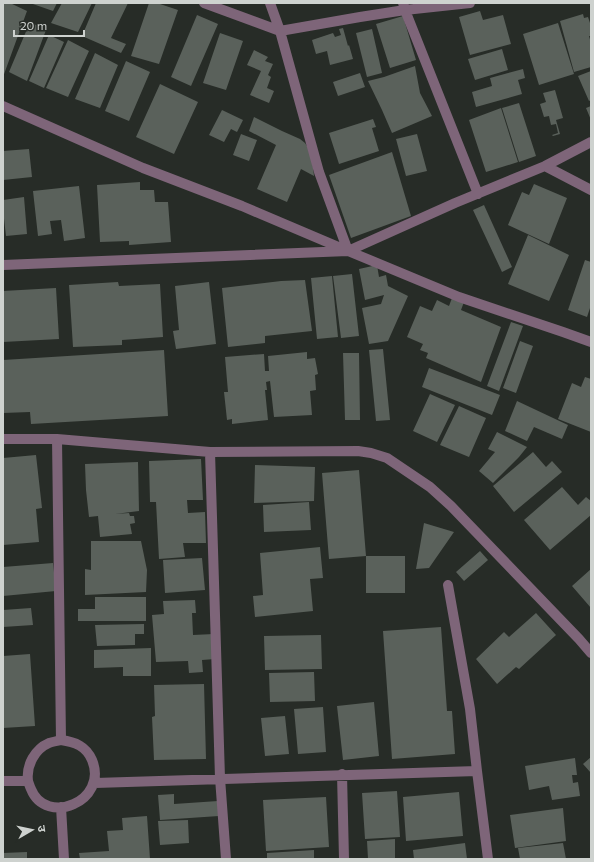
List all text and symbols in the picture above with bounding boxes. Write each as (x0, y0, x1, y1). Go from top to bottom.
scale bar (14, 12, 84, 38)
text: 20 m (20, 18, 47, 32)
north arrow (12, 810, 52, 850)
text: उ (35, 824, 49, 833)

